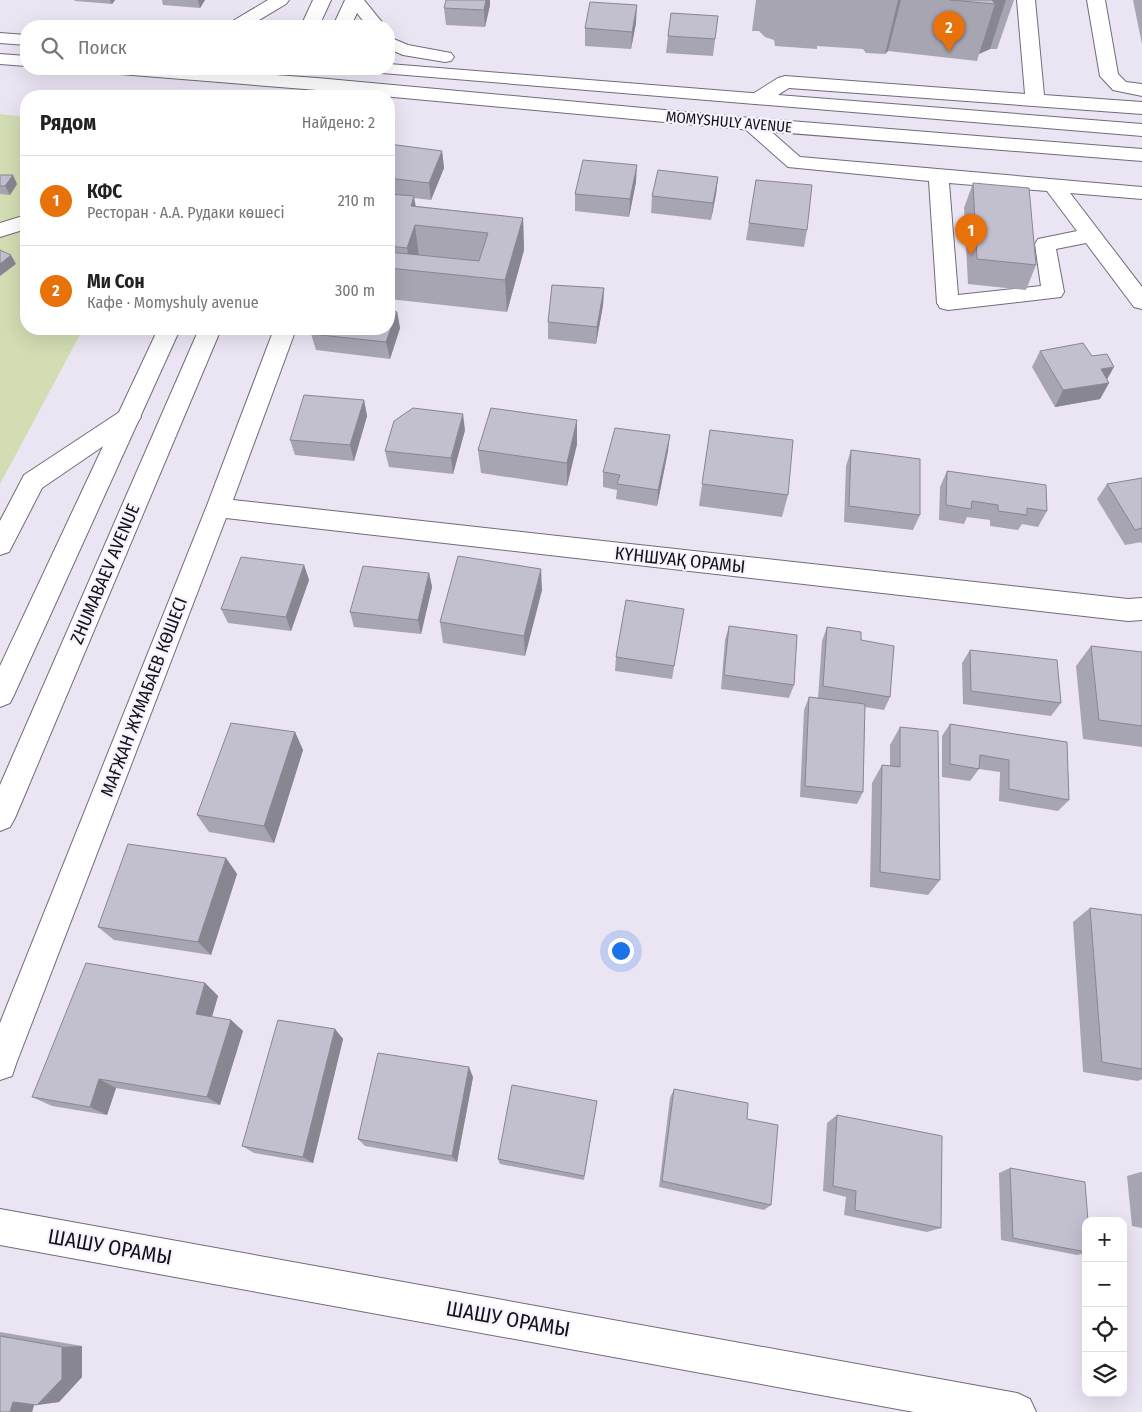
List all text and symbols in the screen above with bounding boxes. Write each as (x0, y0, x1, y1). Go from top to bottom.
pin: 2 (933, 11, 965, 52)
search box (20, 20, 395, 75)
icon: search (38, 34, 66, 62)
text: Поиск (78, 36, 127, 59)
street label: MOMYSHULY AVENUE (665, 108, 793, 136)
text: Рядом (40, 110, 96, 136)
text: Найдено: 2 (302, 113, 375, 132)
text: КФС (87, 180, 122, 203)
text: 1 (53, 191, 59, 210)
text: 210 m (338, 191, 375, 210)
text: Ресторан · А.А. Рудаки көшесі (87, 203, 284, 222)
pin: 1 (955, 214, 987, 255)
text: Ми Сон (87, 270, 145, 293)
text: 2 (52, 281, 60, 300)
text: 300 m (335, 281, 375, 300)
text: Кафе · Momyshuly avenue (87, 293, 259, 312)
street label: ZHUMABAEV AVENUE (66, 501, 144, 647)
street label: КҮНШУАҚ ОРАМЫ (614, 542, 746, 578)
street label: МАҒЖАН ЖҰМАБАЕВ КӨШЕСІ (96, 594, 192, 800)
your location (608, 938, 634, 964)
map controls (1082, 1217, 1127, 1397)
button: + (1082, 1217, 1127, 1262)
street label: ШАШУ ОРАМЫ (46, 1223, 174, 1271)
button: − (1082, 1262, 1127, 1307)
street label: ШАШУ ОРАМЫ (444, 1295, 572, 1343)
button: locate (1082, 1307, 1127, 1352)
button: layers (1082, 1352, 1127, 1397)

